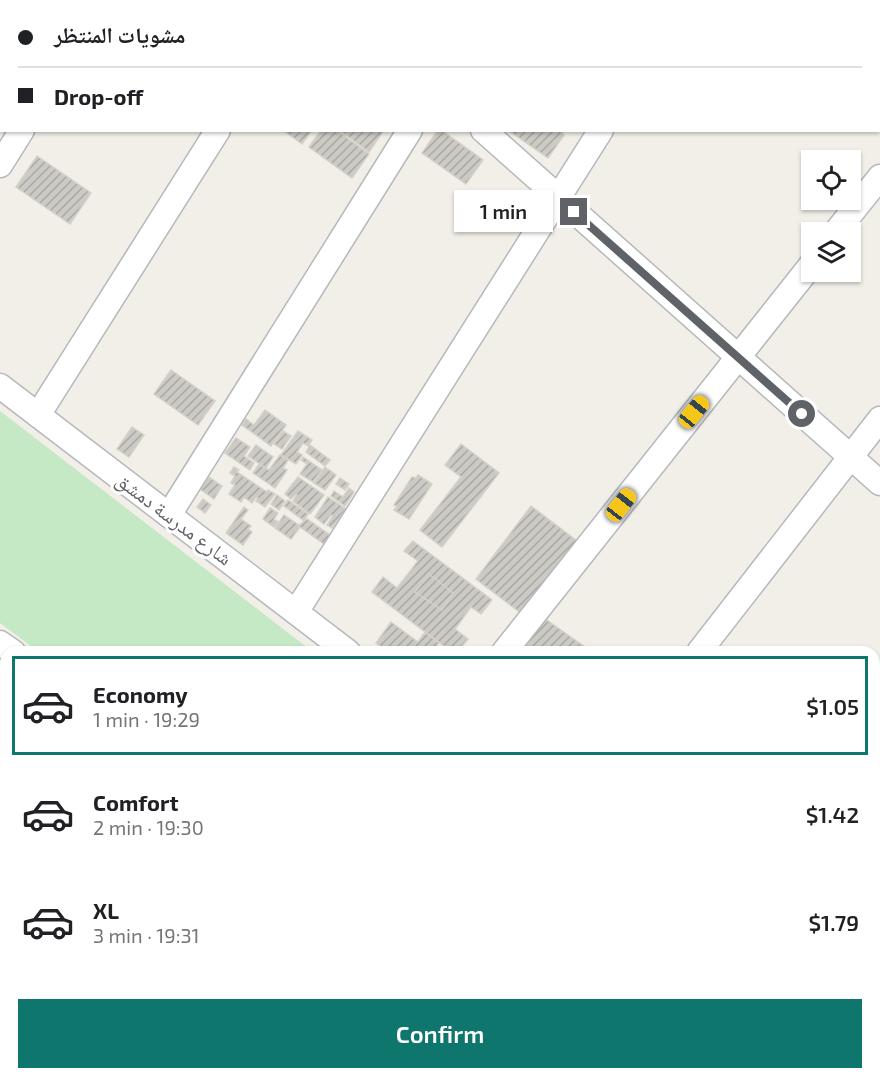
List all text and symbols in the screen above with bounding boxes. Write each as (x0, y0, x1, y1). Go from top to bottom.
text: مشويات المنتظر (54, 21, 186, 47)
text: Drop-off (54, 83, 143, 109)
map controls (801, 150, 861, 282)
button: locate (801, 150, 861, 210)
callout: 1 min (454, 191, 553, 233)
route end (560, 198, 587, 225)
text: 1 min (480, 199, 527, 223)
button: layers (801, 222, 861, 282)
car (676, 392, 712, 432)
route start (788, 400, 815, 427)
street label: شارع مدرسة دمشق (111, 467, 237, 571)
car (603, 485, 639, 525)
icon: car (21, 679, 75, 733)
text: Economy (93, 681, 188, 707)
text: $1.05 (806, 693, 859, 719)
text: 1 min · 19:29 (93, 707, 200, 731)
icon: car (21, 787, 75, 841)
text: Comfort (93, 789, 178, 815)
text: $1.42 (806, 801, 859, 827)
text: 2 min · 19:30 (93, 815, 204, 839)
icon: car (21, 895, 75, 949)
text: XL (93, 897, 119, 923)
text: $1.79 (808, 909, 859, 935)
text: 3 min · 19:31 (93, 923, 200, 947)
button: Confirm (18, 999, 862, 1068)

